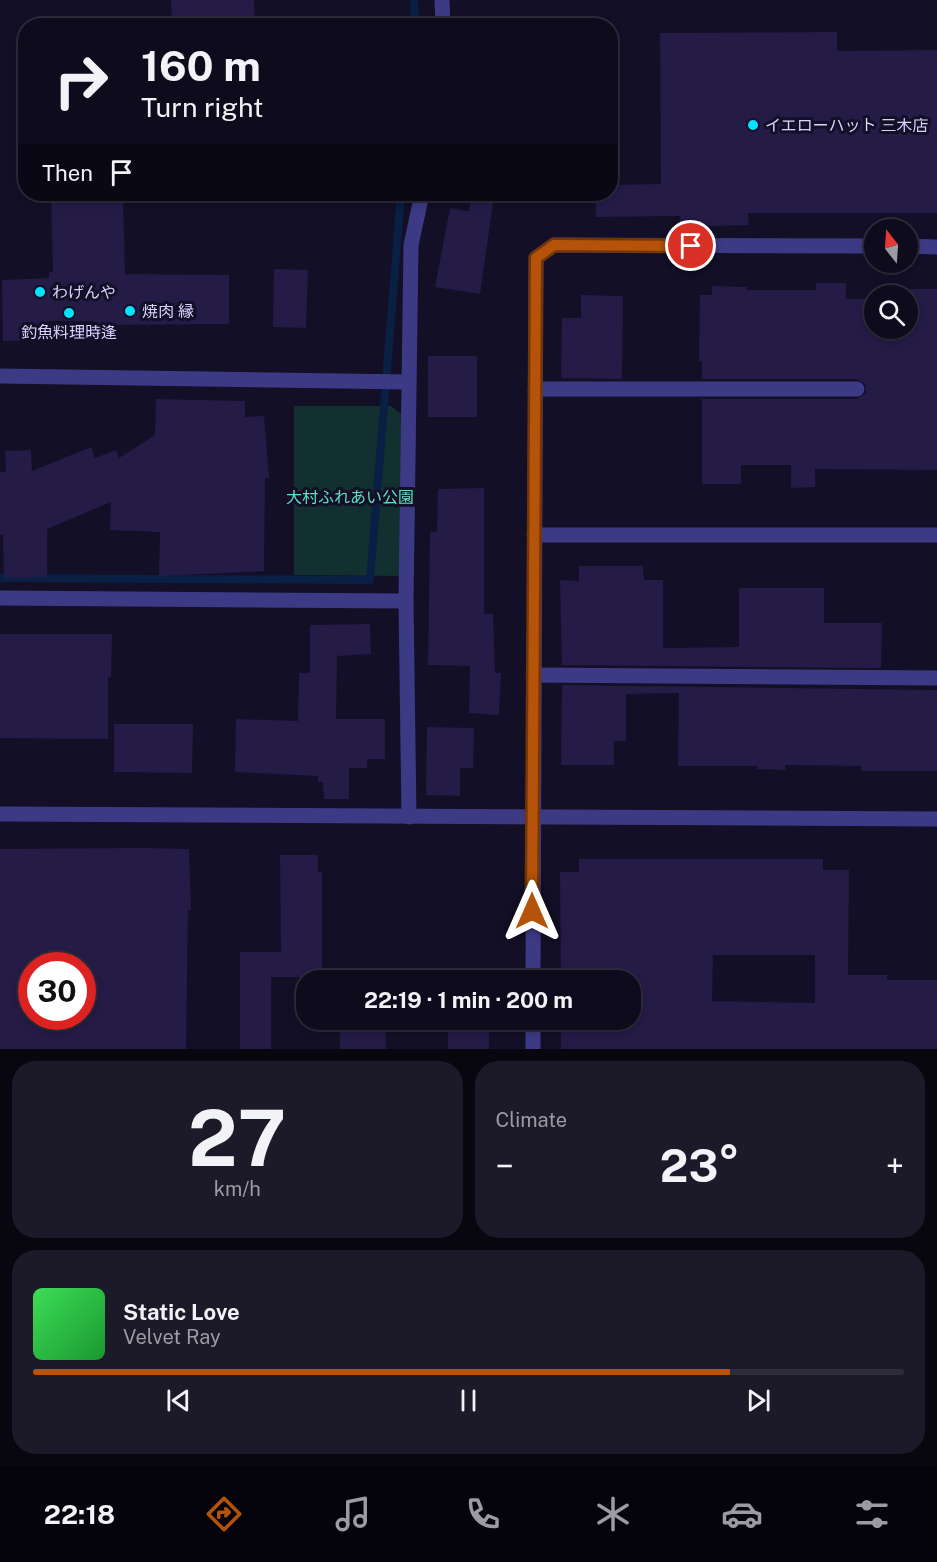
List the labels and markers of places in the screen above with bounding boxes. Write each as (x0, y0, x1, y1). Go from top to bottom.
place label: イエローハット 三木店 (765, 116, 928, 135)
marker: イエローハット 三木店 (746, 118, 760, 132)
pin (665, 220, 716, 271)
place label: わげんや (52, 283, 116, 302)
marker: わげんや (33, 285, 47, 299)
place label: 焼肉 縁 (142, 302, 194, 321)
marker: 焼肉 縁 (123, 304, 137, 318)
marker: 釣魚料理時逢 (62, 306, 76, 320)
place label: 釣魚料理時逢 (21, 323, 117, 342)

